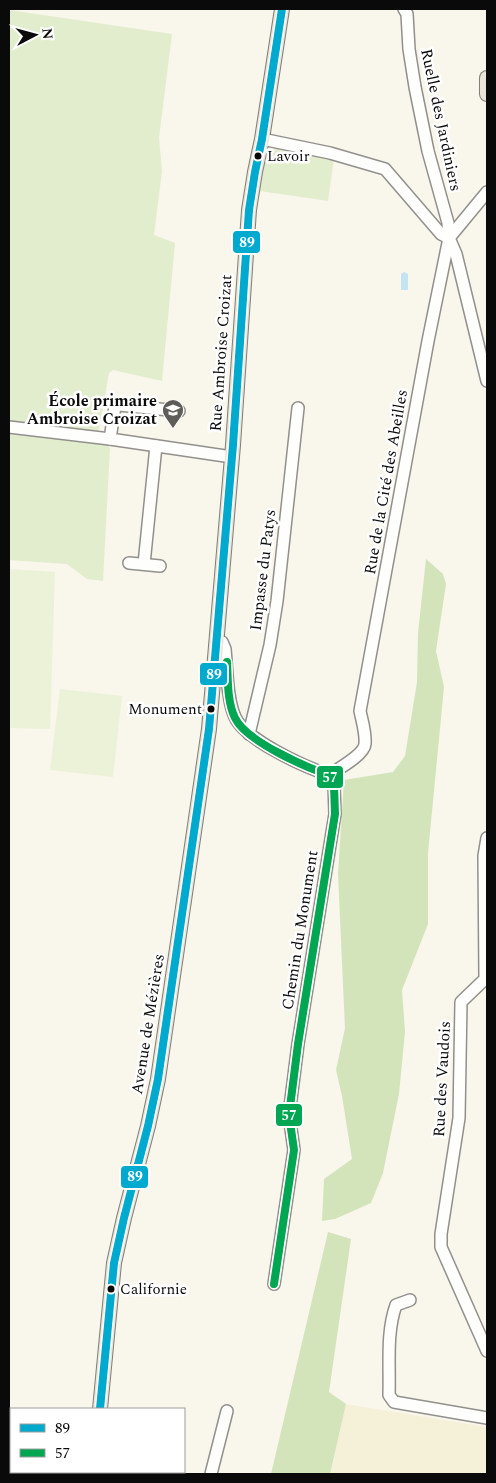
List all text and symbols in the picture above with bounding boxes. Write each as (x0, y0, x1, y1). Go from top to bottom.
north arrow (10, 10, 60, 60)
text: N (36, 27, 58, 40)
street label: Ruelle des Jardiniers (414, 46, 468, 194)
place label: Lavoir (267, 145, 310, 168)
marker: Lavoir (253, 151, 263, 161)
line badge: 89 (232, 230, 261, 254)
text: 89 (239, 232, 255, 253)
street label: Rue Ambroise Croizat (204, 273, 238, 432)
street label: Rue de la Cité des Abeilles (358, 387, 414, 577)
place label: École primaire Ambroise Croizat (27, 389, 157, 431)
school or university icon: École primaire Ambroise Croizat (161, 398, 185, 429)
street label: Impasse du Patys (244, 508, 282, 632)
line badge: 89 (199, 662, 228, 686)
text: 89 (206, 664, 222, 685)
place label: Monument (128, 698, 202, 721)
marker: Monument (206, 704, 216, 714)
line badge: 57 (316, 765, 344, 789)
text: 57 (322, 767, 338, 788)
street label: Chemin du Monument (276, 848, 325, 1012)
street label: Avenue de Mézières (125, 952, 171, 1096)
street label: Rue des Vaudois (427, 1020, 457, 1138)
line badge: 57 (275, 1103, 303, 1127)
text: 57 (281, 1105, 297, 1126)
line badge: 89 (120, 1165, 149, 1189)
text: 89 (127, 1166, 143, 1187)
place label: Californie (120, 1278, 187, 1301)
marker: Californie (106, 1284, 116, 1294)
legend (10, 1408, 185, 1473)
text: 89 (55, 1417, 70, 1440)
text: 57 (55, 1442, 70, 1465)

